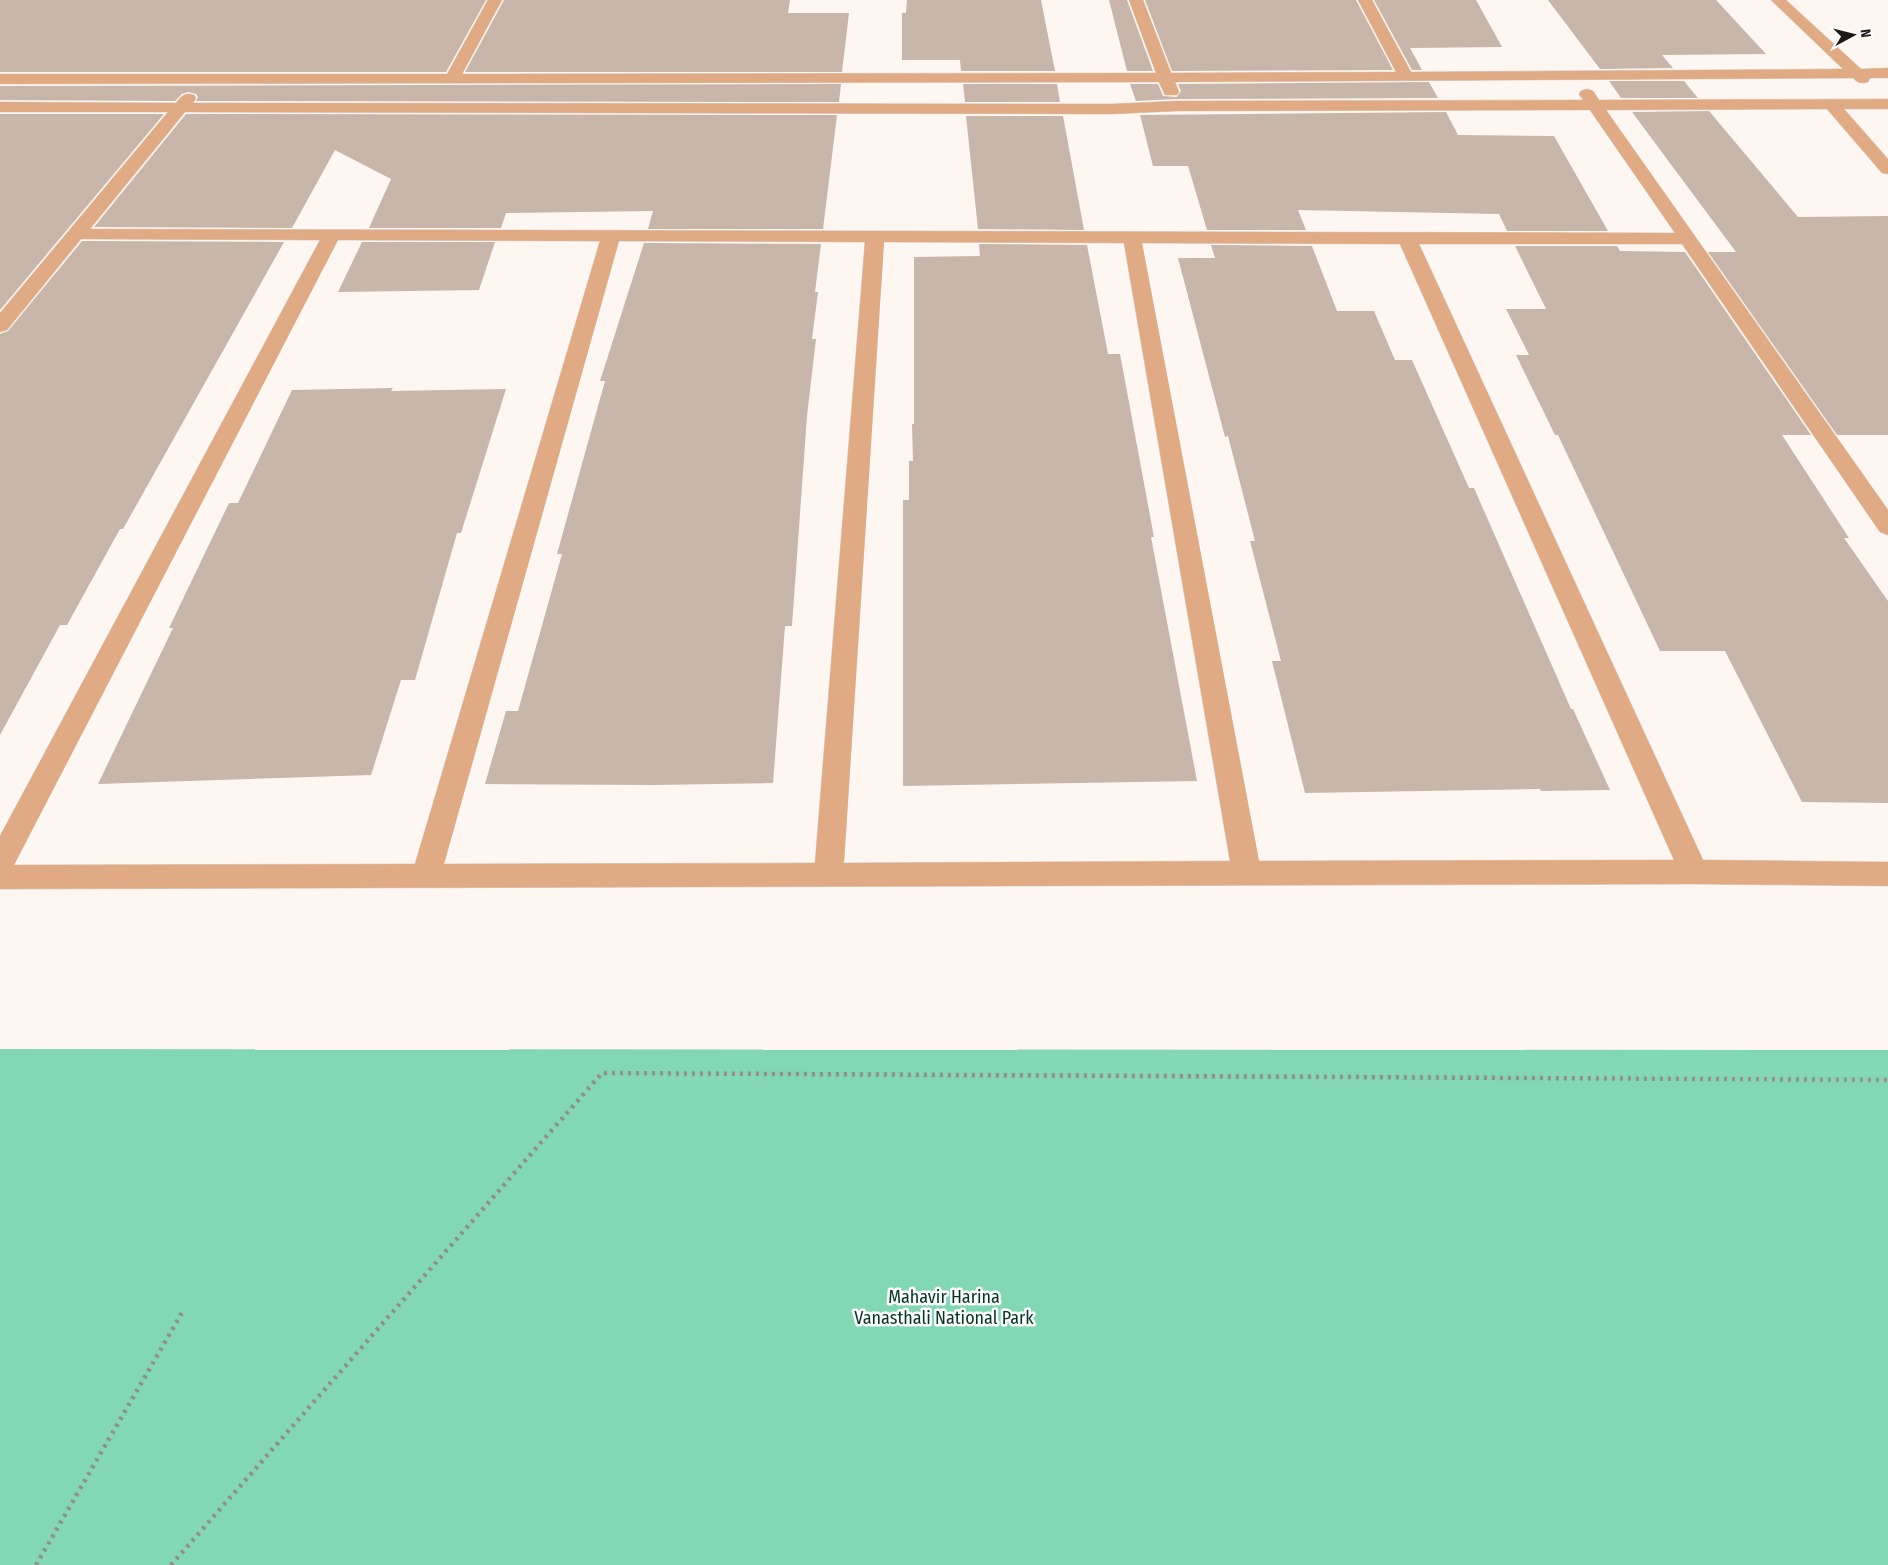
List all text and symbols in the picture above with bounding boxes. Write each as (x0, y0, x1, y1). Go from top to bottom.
north arrow (1828, 10, 1878, 60)
text: N (1856, 28, 1874, 39)
park label: Mahavir Harina Vanasthali National Park (854, 1286, 1034, 1329)

